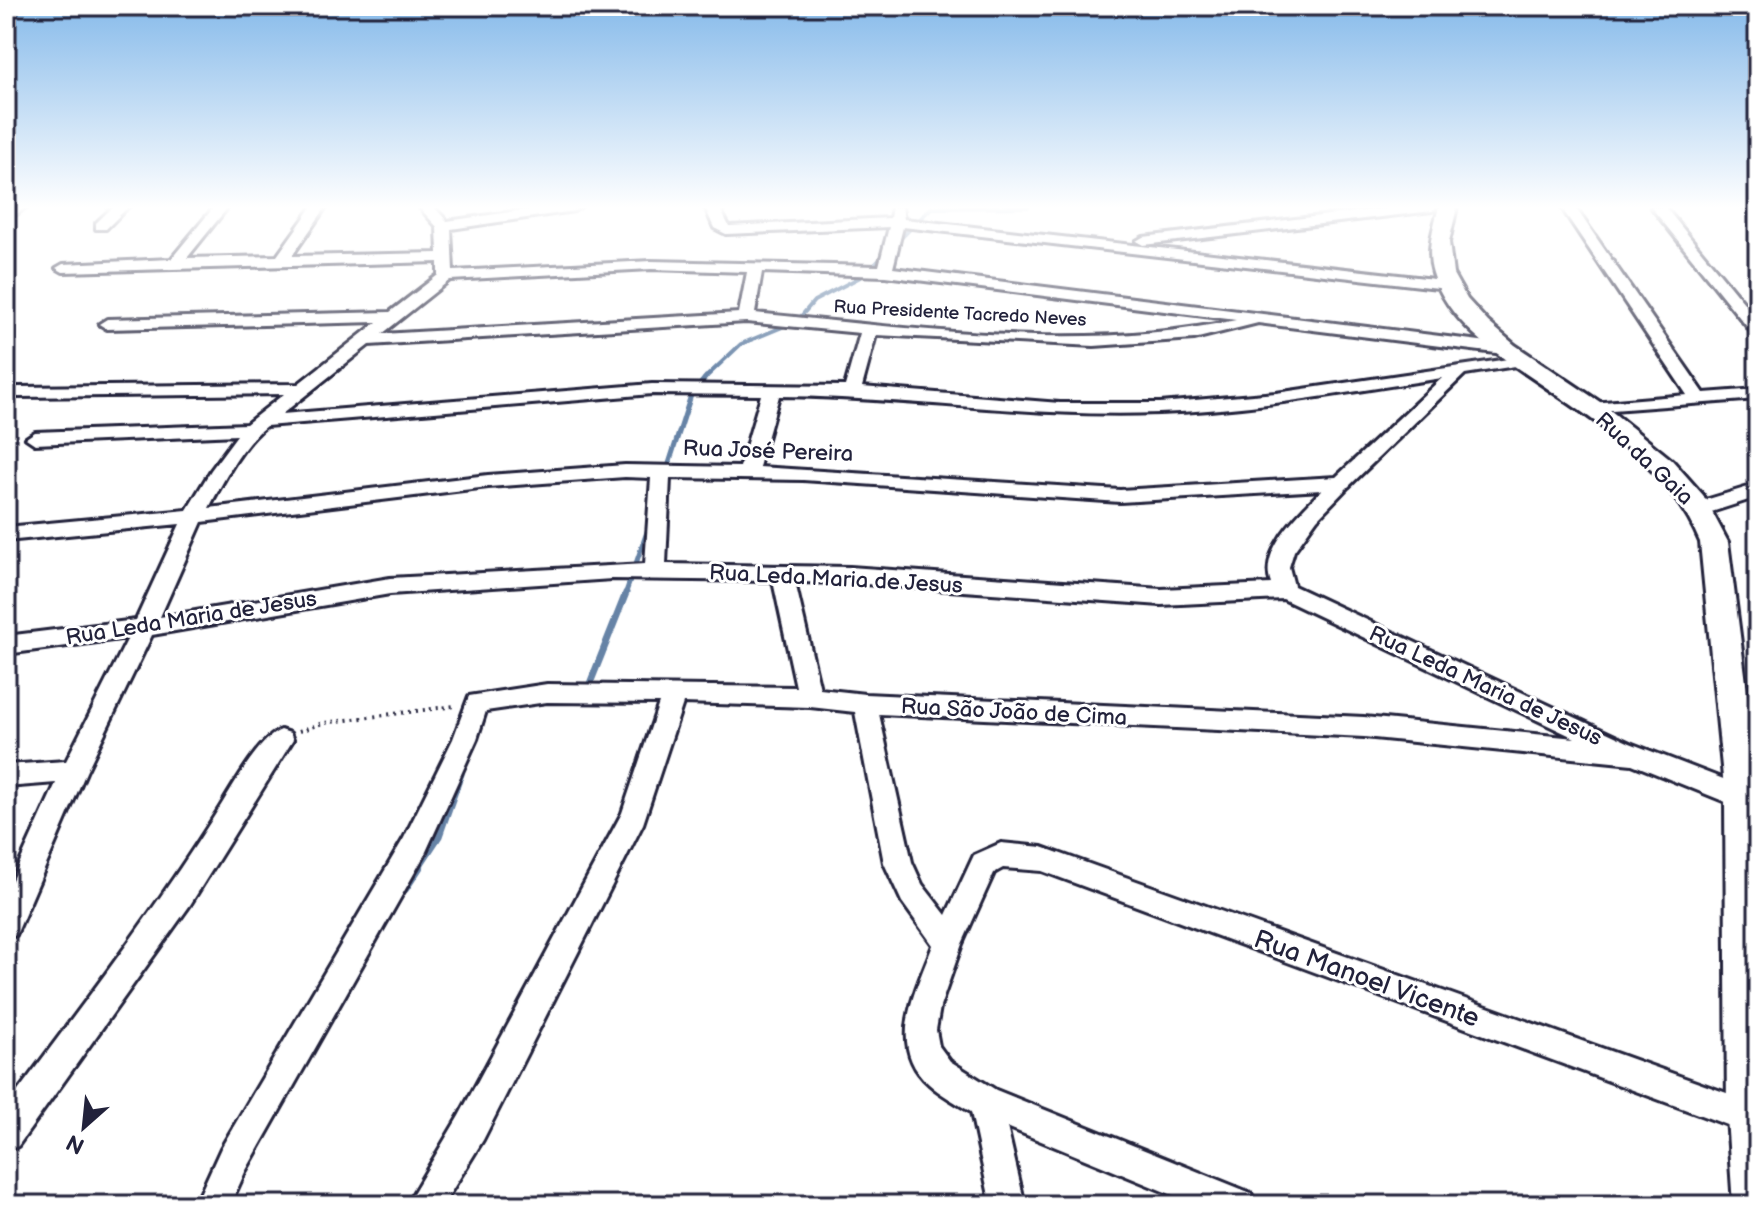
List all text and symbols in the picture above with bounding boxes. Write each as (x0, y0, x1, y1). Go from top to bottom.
street label: Rua Presidente Tacredo Neves (833, 296, 1087, 331)
street label: Rua da Gaia (1589, 407, 1698, 511)
street label: Rua José Pereira (682, 435, 854, 468)
street label: Rua Leda Maria de Jesus (708, 559, 963, 600)
street label: Rua Leda Maria de Jesus (64, 585, 319, 652)
street label: Rua Leda Maria de Jesus (1365, 620, 1606, 752)
street label: Rua São João de Cima (900, 693, 1128, 732)
street label: Rua Manoel Vicente (1250, 924, 1483, 1035)
north arrow (44, 1087, 124, 1167)
text: N (62, 1128, 89, 1159)

